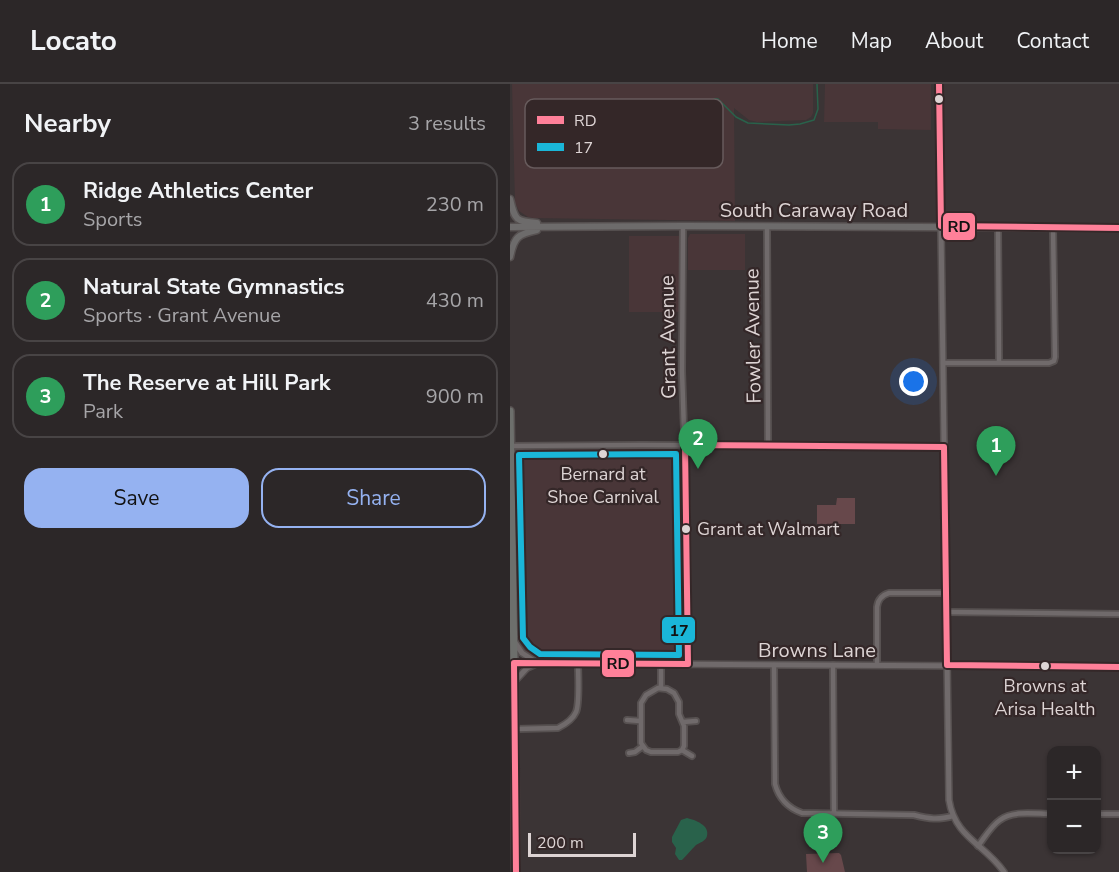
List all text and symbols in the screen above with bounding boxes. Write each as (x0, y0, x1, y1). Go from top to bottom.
text: Locato (30, 22, 117, 60)
text: Home (761, 27, 818, 55)
text: Map (851, 27, 892, 55)
text: About (925, 27, 983, 55)
text: Contact (1016, 27, 1089, 55)
unlabelled marker (933, 93, 945, 105)
legend (525, 99, 723, 168)
text: Nearby (24, 106, 111, 141)
text: 3 results (408, 110, 486, 137)
text: RD (574, 110, 597, 132)
text: 17 (574, 137, 593, 159)
text: Ridge Athletics Center (83, 176, 313, 206)
text: 1 (40, 191, 52, 218)
text: 230 m (426, 191, 484, 218)
street label: South Caraway Road (720, 197, 908, 224)
text: Sports (83, 206, 142, 233)
line badge: RD (942, 212, 976, 241)
text: RD (947, 216, 971, 238)
street label: Fowler Avenue (738, 268, 768, 404)
text: Natural State Gymnastics (83, 272, 344, 302)
street label: Grant Avenue (653, 275, 683, 399)
text: 2 (40, 287, 52, 314)
text: 430 m (426, 287, 484, 314)
text: Sports · Grant Avenue (83, 302, 281, 329)
your location (899, 367, 928, 396)
text: The Reserve at Hill Park (83, 368, 331, 398)
text: 3 (40, 383, 52, 410)
text: 900 m (426, 383, 484, 410)
text: Park (83, 398, 123, 425)
pin: 2 (678, 420, 717, 469)
pin: 1 (976, 426, 1016, 476)
marker: Bernard at Shoe Carnival (597, 448, 609, 460)
place label: Bernard at Shoe Carnival (547, 462, 660, 509)
button: Save (24, 468, 249, 528)
button: Share (261, 468, 486, 528)
place label: Grant at Walmart (697, 517, 840, 541)
marker: Grant at Walmart (680, 523, 692, 535)
line badge: 17 (661, 616, 696, 644)
text: 17 (669, 620, 689, 642)
street label: Browns Lane (758, 637, 876, 664)
line badge: RD (601, 649, 635, 678)
text: RD (606, 653, 630, 675)
marker: Browns at Arisa Health (1039, 660, 1051, 672)
place label: Browns at Arisa Health (994, 674, 1096, 721)
map controls (1047, 746, 1101, 854)
button: + (1047, 746, 1101, 800)
button: − (1047, 800, 1101, 854)
pin: 3 (804, 814, 842, 863)
scale bar (528, 830, 636, 858)
text: 200 m (537, 832, 584, 854)

